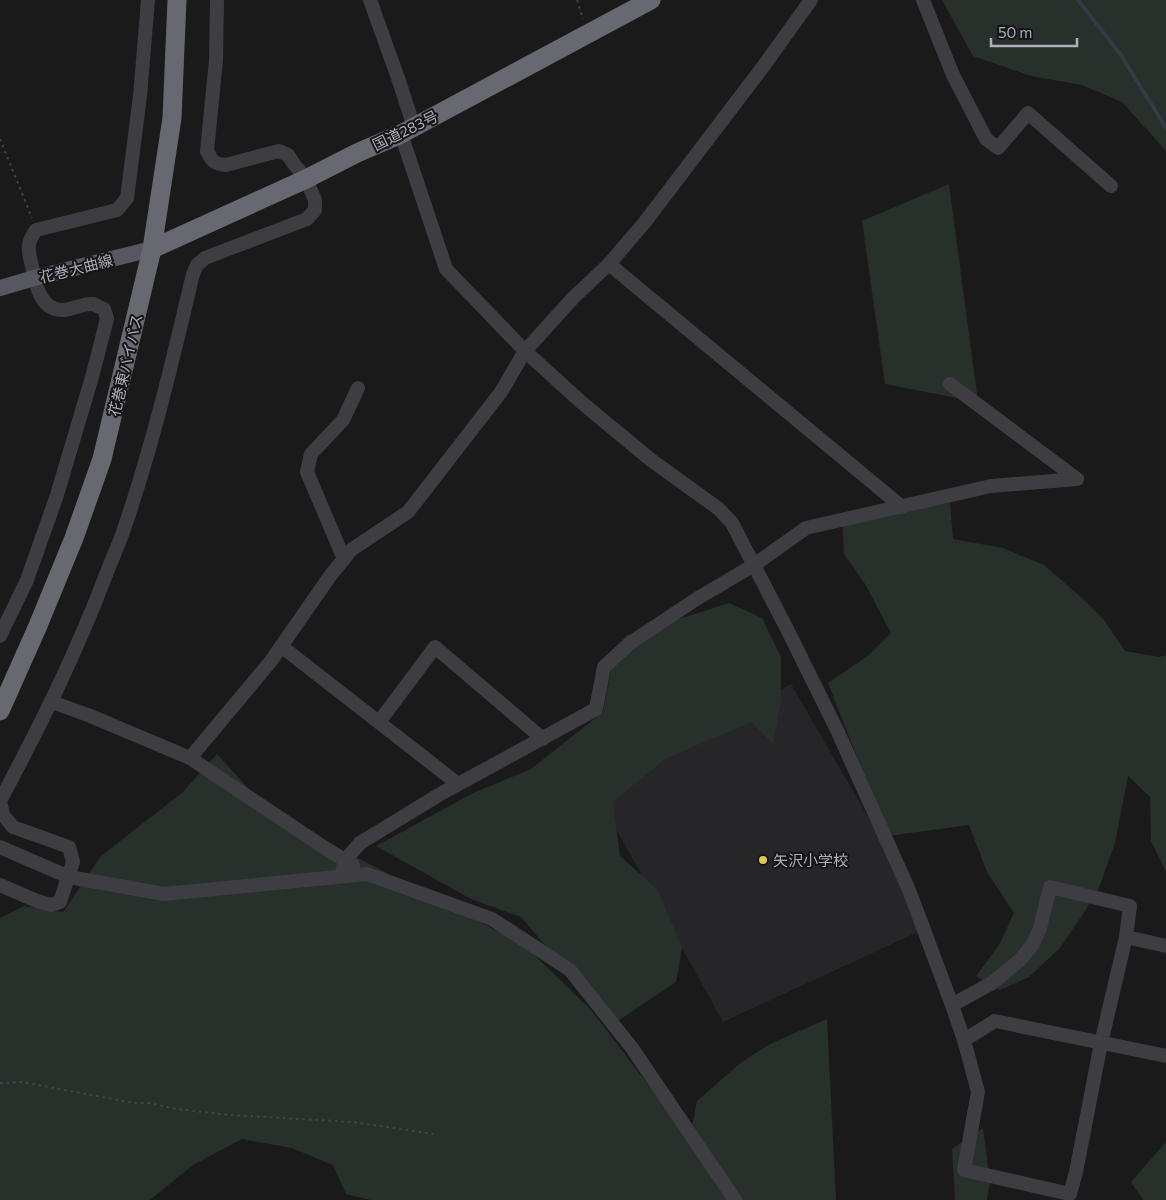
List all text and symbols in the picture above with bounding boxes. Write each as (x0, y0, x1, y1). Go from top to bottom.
scale bar (991, 15, 1077, 47)
text: 50 m (998, 23, 1032, 41)
street label: 国道283号 (369, 106, 441, 154)
street label: 花巻大曲線 (37, 250, 115, 286)
street label: 花巻東バイパス (104, 312, 146, 418)
place label: 矢沢小学校 (773, 851, 848, 869)
marker: 矢沢小学校 (757, 854, 769, 866)

